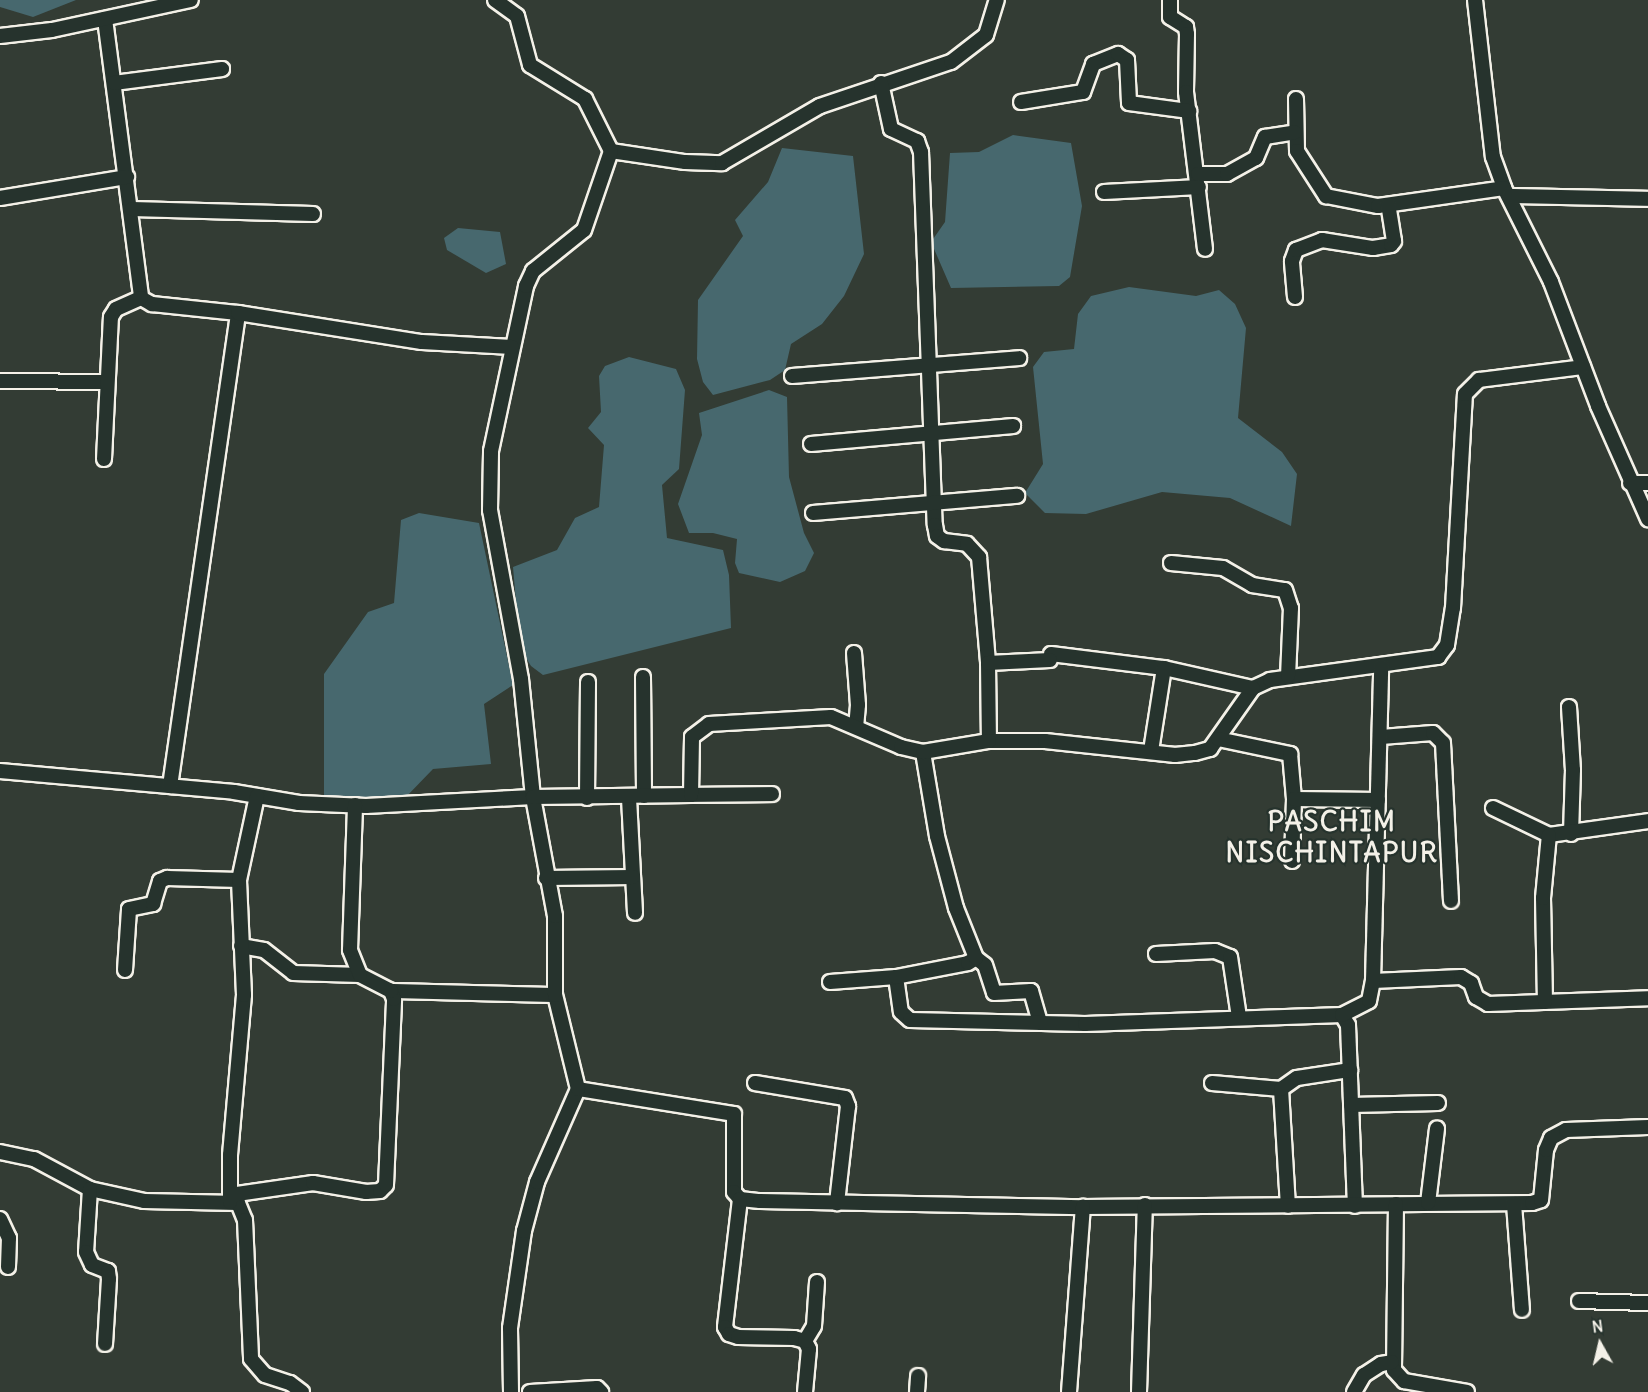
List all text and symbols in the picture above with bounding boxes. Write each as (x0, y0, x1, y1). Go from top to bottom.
district label: PASCHIM NISCHINTAPUR (1226, 805, 1438, 868)
north arrow (1570, 1314, 1630, 1374)
text: N (1591, 1316, 1604, 1337)

